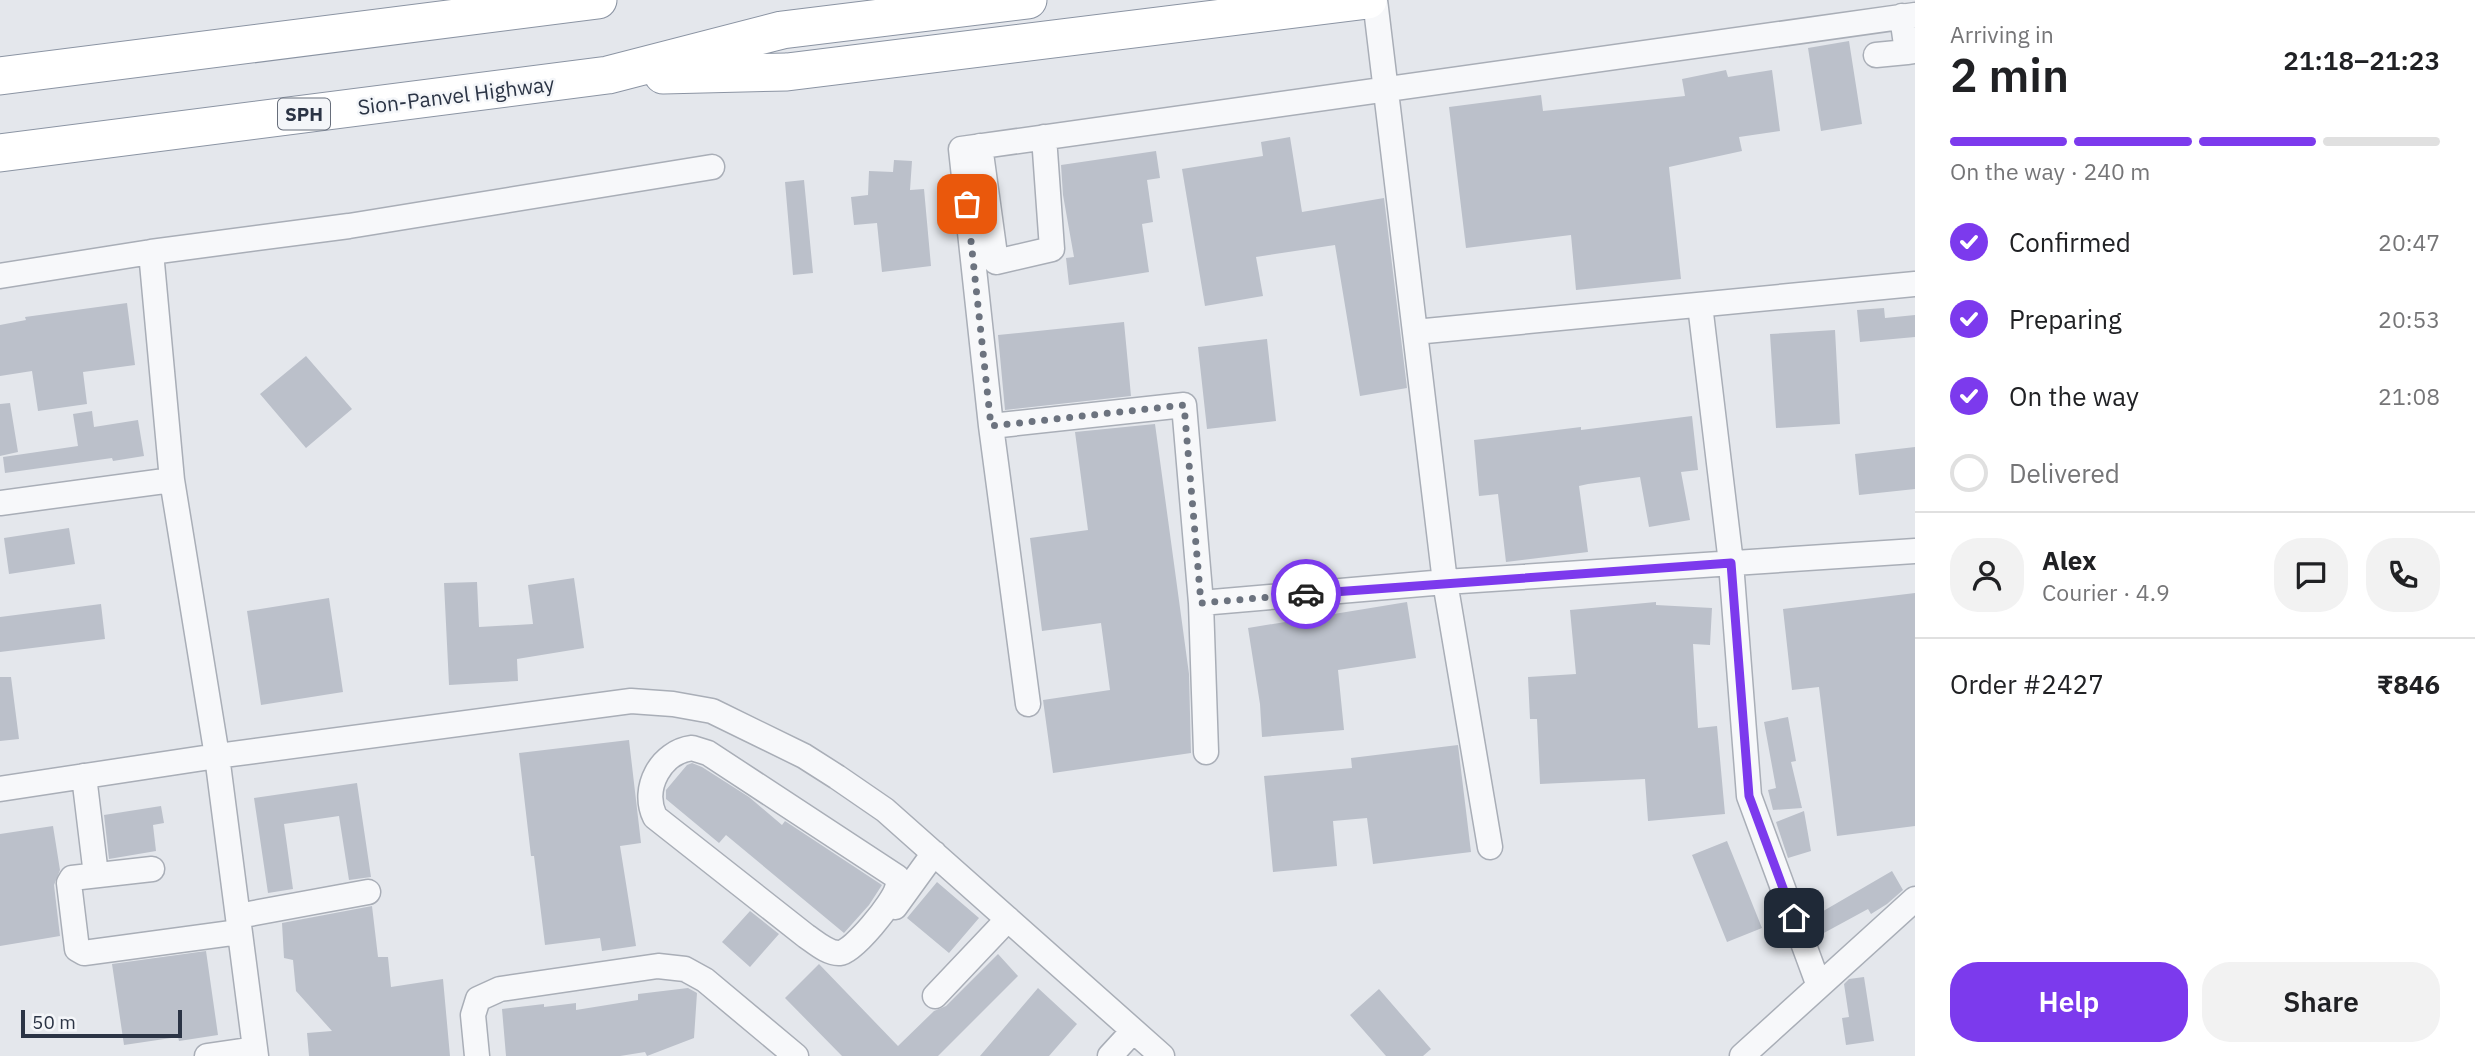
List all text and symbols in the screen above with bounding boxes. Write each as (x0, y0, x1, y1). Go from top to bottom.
text: Arriving in (1950, 19, 2054, 49)
text: 21:18–21:23 (2283, 43, 2440, 77)
text: 2 min (1950, 45, 2069, 105)
street label: Sion-Panvel Highway (356, 69, 556, 121)
road number: SPH (278, 98, 330, 130)
text: On the way · 240 m (1950, 156, 2150, 186)
pin (937, 174, 997, 234)
icon: bag (948, 185, 986, 223)
icon: check (1950, 223, 1988, 261)
text: Confirmed (2009, 225, 2131, 259)
text: 20:47 (2378, 227, 2440, 257)
icon: check (1950, 300, 1988, 338)
text: Preparing (2009, 302, 2122, 336)
text: 20:53 (2378, 304, 2440, 334)
icon: check (1950, 377, 1988, 415)
text: On the way (2009, 379, 2139, 413)
text: 21:08 (2378, 381, 2440, 411)
text: Delivered (2009, 456, 2120, 490)
button: person (1950, 538, 2024, 612)
button: chat (2274, 538, 2348, 612)
button: phone (2366, 538, 2440, 612)
text: Alex (2042, 543, 2096, 577)
courier (1271, 559, 1341, 629)
icon: car (1287, 575, 1325, 613)
text: Courier · 4.9 (2042, 577, 2170, 607)
text: Order #2427 (1950, 667, 2104, 701)
text: ₹846 (2377, 667, 2440, 701)
pin (1764, 888, 1824, 948)
icon: home (1775, 899, 1813, 937)
button: Help (1950, 962, 2188, 1042)
button: Share (2202, 962, 2440, 1042)
scale bar (21, 1007, 182, 1039)
text: 50 m (32, 1010, 76, 1034)

